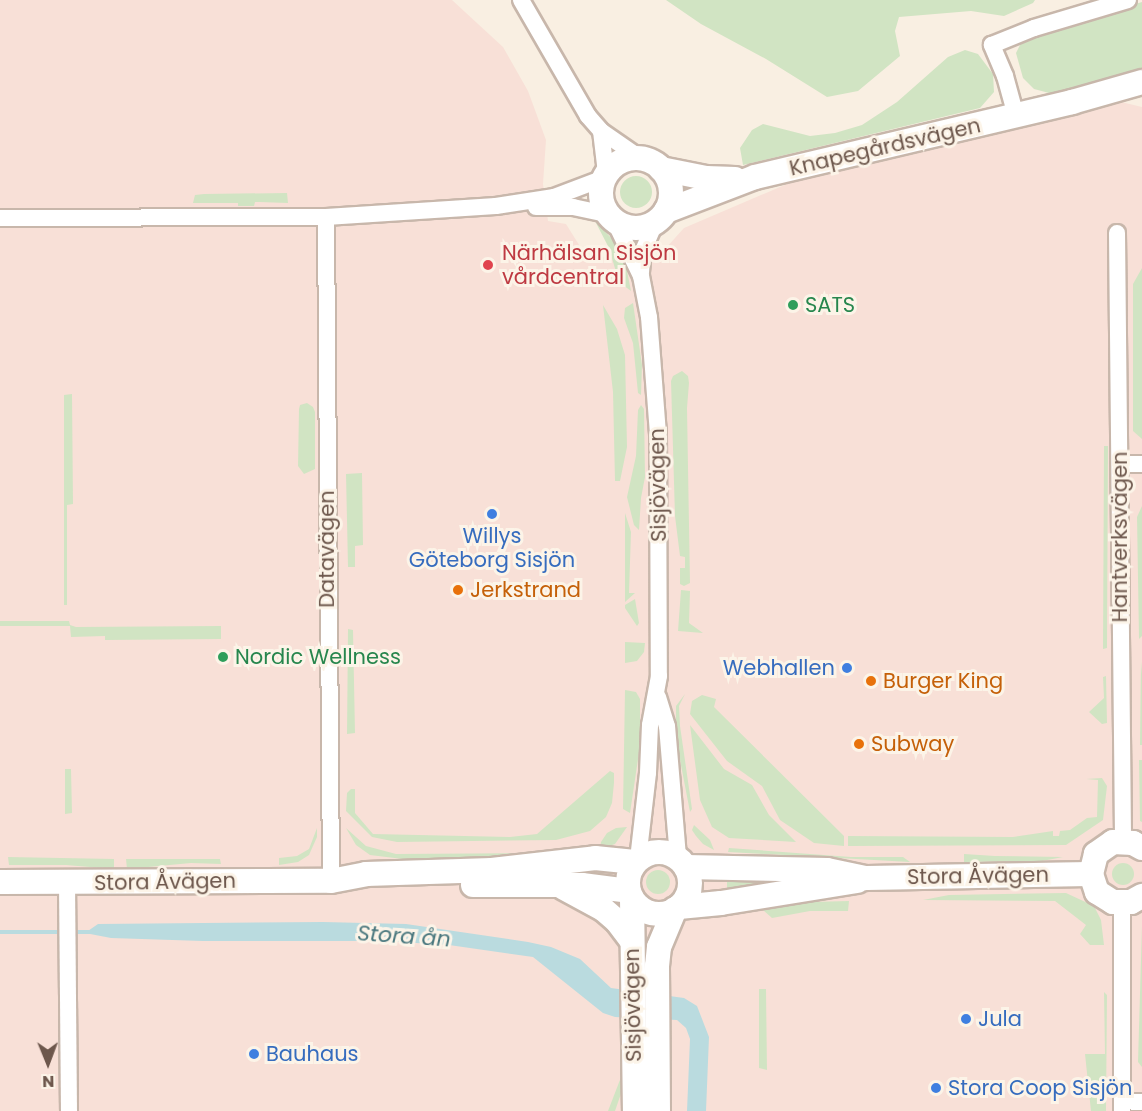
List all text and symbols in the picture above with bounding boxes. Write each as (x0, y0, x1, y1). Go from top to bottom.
street label: Knapegårdsvägen (787, 113, 983, 181)
place label: Närhälsan Sisjön vårdcentral (502, 240, 676, 290)
marker: Närhälsan Sisjön vårdcentral (479, 256, 497, 274)
place label: SATS (805, 292, 855, 318)
marker: SATS (786, 298, 800, 312)
street label: Sisjövägen (644, 428, 672, 542)
street label: Hantverksvägen (1107, 452, 1133, 622)
street label: Datavägen (314, 490, 340, 608)
marker: Willys Göteborg Sisjön (485, 507, 499, 521)
place label: Willys Göteborg Sisjön (409, 523, 575, 573)
place label: Jerkstrand (470, 577, 581, 603)
marker: Jerkstrand (451, 583, 465, 597)
place label: Nordic Wellness (235, 644, 401, 670)
marker: Nordic Wellness (216, 650, 230, 664)
place label: Webhallen (723, 655, 835, 681)
marker: Webhallen (840, 661, 854, 675)
place label: Burger King (883, 668, 1003, 694)
marker: Burger King (864, 674, 878, 688)
place label: Subway (871, 731, 954, 757)
marker: Subway (852, 737, 866, 751)
street label: Stora Åvägen (907, 862, 1049, 890)
street label: Stora Åvägen (94, 868, 236, 896)
water label: Stora ån (356, 920, 452, 952)
street label: Sisjövägen (619, 948, 647, 1062)
place label: Jula (978, 1006, 1022, 1032)
marker: Jula (959, 1012, 973, 1026)
north arrow (18, 1033, 78, 1093)
place label: Bauhaus (266, 1041, 359, 1067)
marker: Bauhaus (247, 1047, 261, 1061)
text: N (42, 1070, 55, 1093)
place label: Stora Coop Sisjön (948, 1075, 1132, 1101)
marker: Stora Coop Sisjön (929, 1081, 943, 1095)

